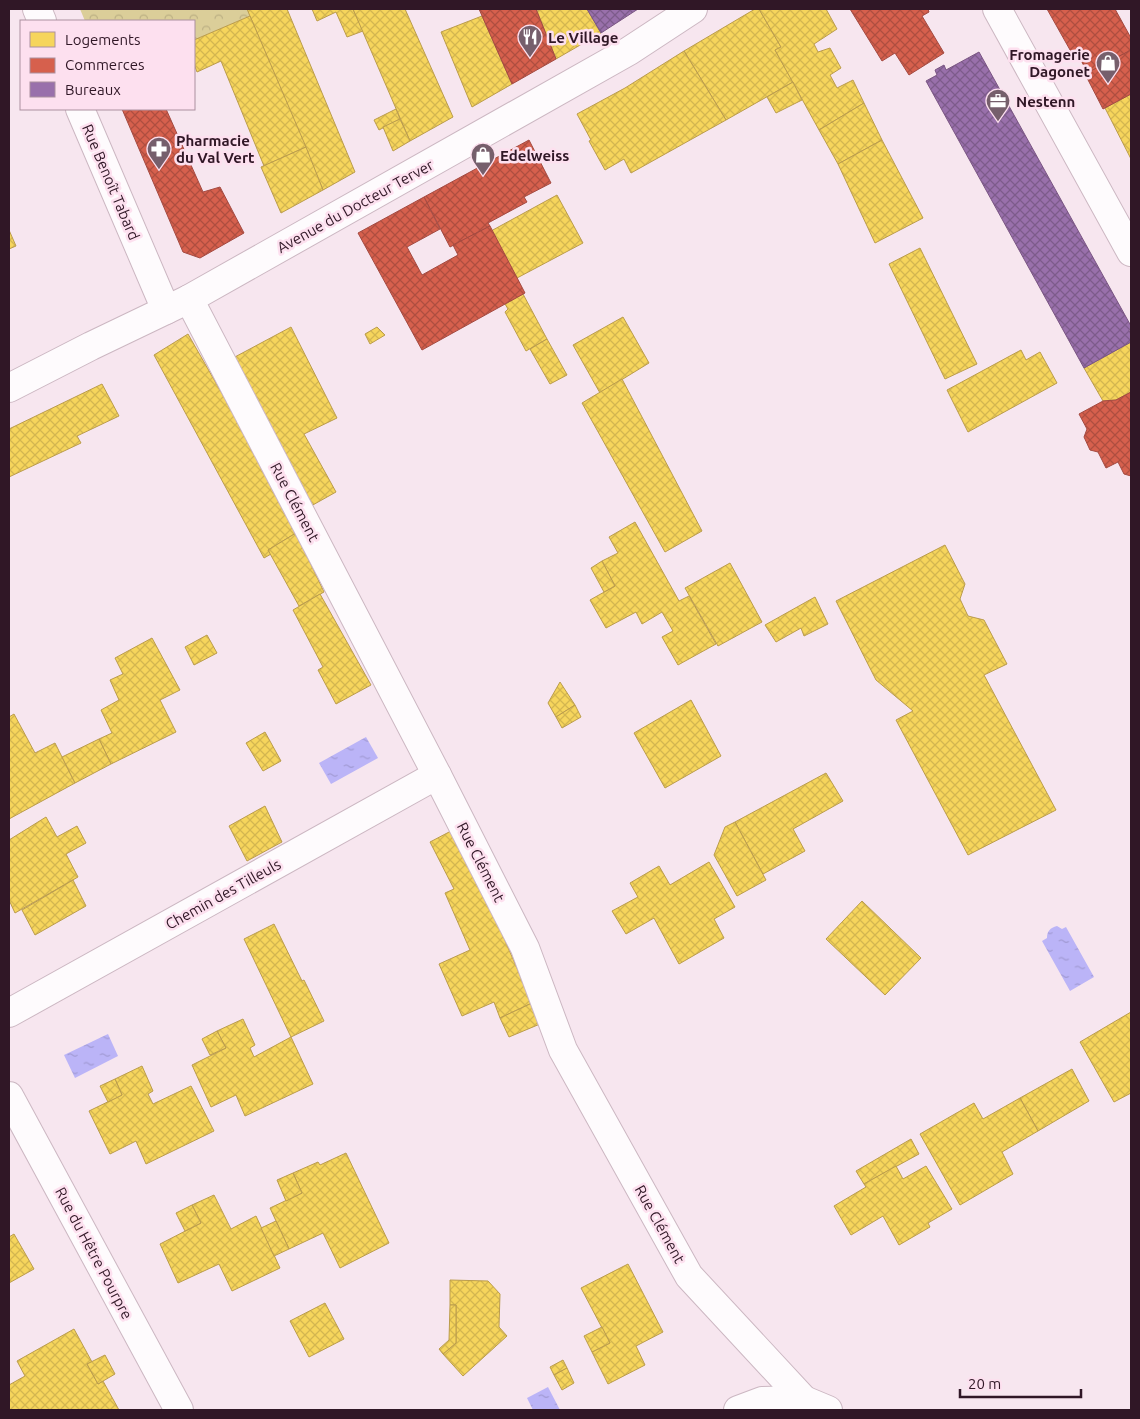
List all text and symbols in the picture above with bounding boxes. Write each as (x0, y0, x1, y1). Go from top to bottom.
legend (20, 20, 195, 110)
restaurant icon: Le Village (517, 24, 543, 58)
place label: Le Village (548, 29, 619, 46)
text: Logements (65, 31, 141, 48)
place label: Fromagerie Dagonet (1009, 46, 1091, 80)
shop icon: Fromagerie Dagonet (1095, 50, 1121, 84)
text: Commerces (65, 56, 145, 73)
text: Bureaux (65, 81, 121, 98)
office icon: Nestenn (985, 88, 1011, 122)
place label: Nestenn (1016, 93, 1075, 110)
street label: Rue Benoît Tabard (79, 122, 143, 242)
place label: Pharmacie du Val Vert (176, 132, 255, 166)
pharmacy icon: Pharmacie du Val Vert (146, 136, 172, 170)
shop icon: Edelweiss (470, 142, 496, 176)
place label: Edelweiss (500, 147, 569, 164)
street label: Avenue du Docteur Terver (274, 156, 436, 256)
street label: Rue Clément (267, 460, 323, 544)
street label: Rue Clément (454, 820, 508, 905)
street label: Chemin des Tilleuls (162, 855, 284, 933)
street label: Rue Clément (632, 1182, 689, 1266)
street label: Rue du Hêtre Pourpre (52, 1184, 136, 1322)
scale bar (960, 1366, 1081, 1398)
text: 20 m (968, 1375, 1001, 1392)

